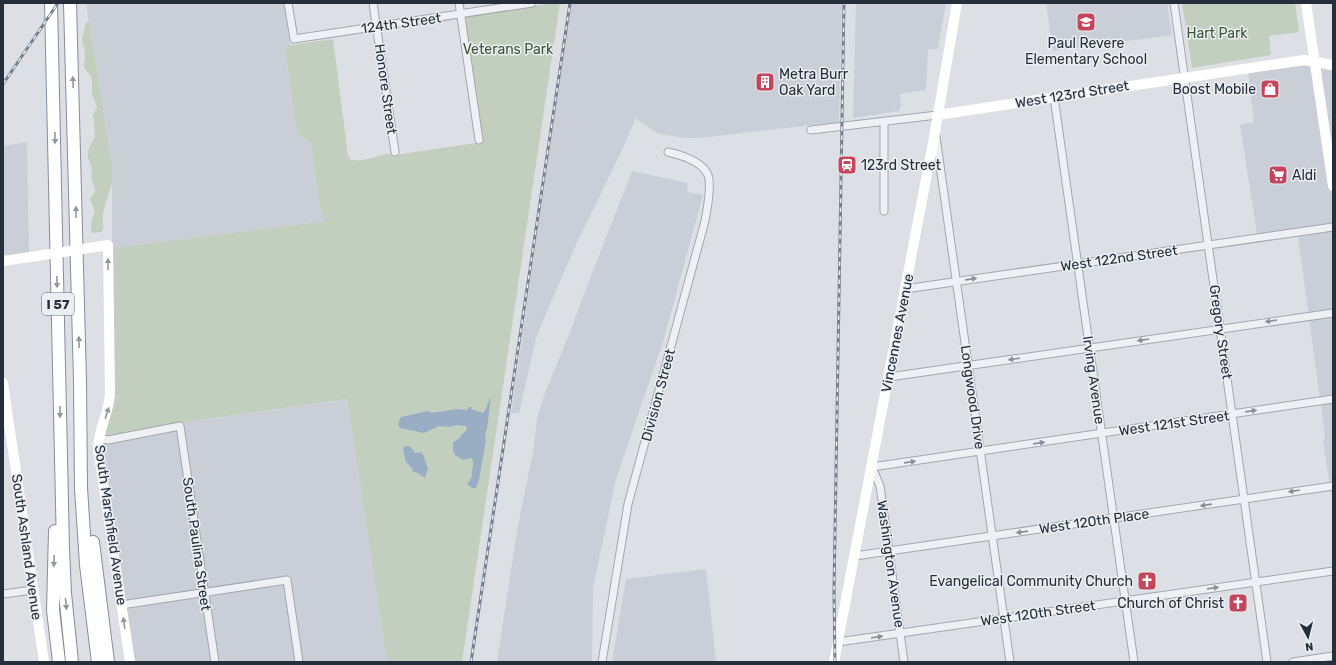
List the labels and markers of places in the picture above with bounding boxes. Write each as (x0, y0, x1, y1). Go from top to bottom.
school or university icon: Paul Revere Elementary School (1075, 11, 1097, 33)
place label: Paul Revere Elementary School (1025, 35, 1147, 68)
place label: Metra Burr Oak Yard (779, 66, 849, 99)
building icon: Metra Burr Oak Yard (754, 71, 776, 93)
shop icon: Boost Mobile (1259, 78, 1281, 100)
place label: Boost Mobile (1172, 81, 1256, 98)
station icon: 123rd Street (836, 154, 858, 176)
place label: 123rd Street (861, 157, 942, 174)
supermarket icon: Aldi (1267, 164, 1289, 186)
place label: Aldi (1292, 167, 1317, 184)
church icon: Evangelical Community Church (1136, 570, 1158, 592)
place label: Evangelical Community Church (929, 573, 1133, 590)
church icon: Church of Christ (1227, 592, 1249, 614)
place label: Church of Christ (1117, 595, 1225, 612)

